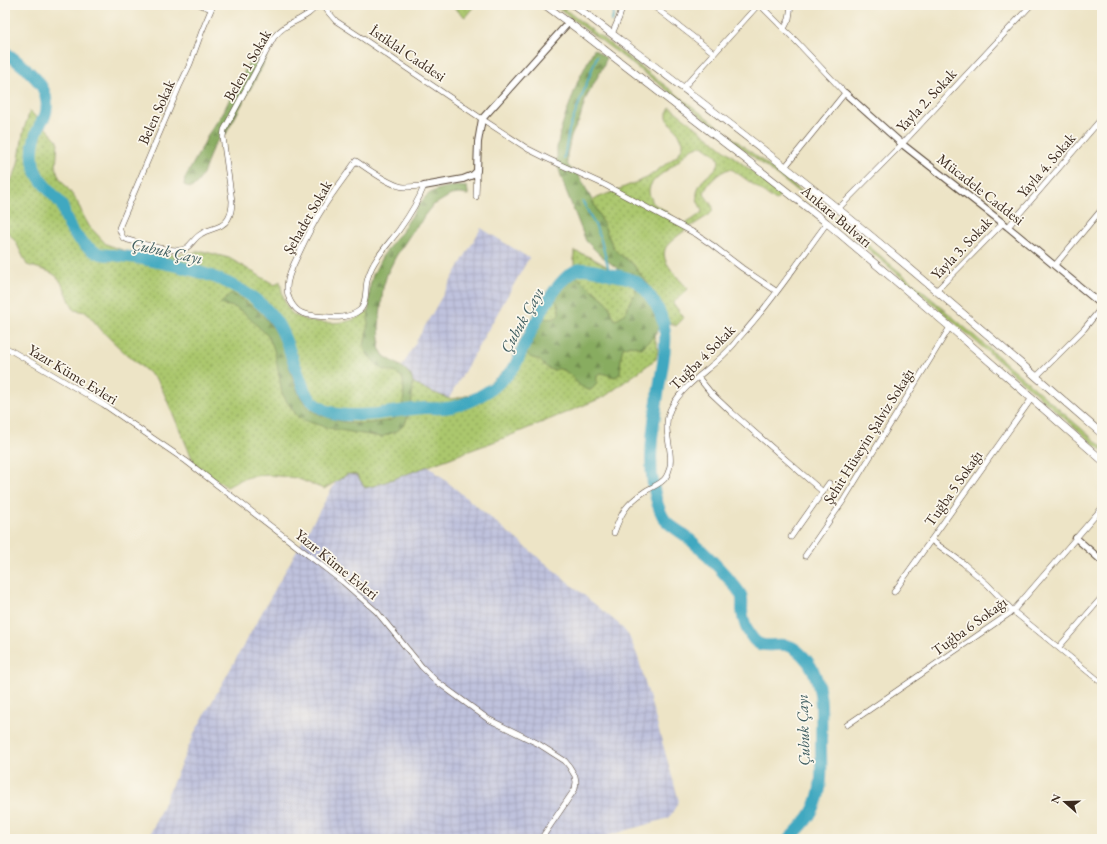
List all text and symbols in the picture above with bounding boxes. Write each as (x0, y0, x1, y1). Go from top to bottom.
street label: İstiklal Caddesi (366, 21, 450, 86)
street label: Belen 1 Sokak (219, 25, 276, 104)
street label: Yayla 2. Sokak (892, 64, 961, 136)
street label: Belen Sokak (133, 76, 179, 148)
street label: Yayla 4. Sokak (1013, 128, 1080, 201)
street label: Mücadele Caddesi (934, 149, 1029, 229)
street label: Şehadet Sokak (278, 176, 336, 257)
street label: Ankara Bulvarı (797, 180, 877, 251)
street label: Yayla 3. Sokak (926, 212, 996, 283)
water label: Çubuk Çayı (130, 233, 204, 269)
water label: Çubuk Çayı (495, 283, 549, 357)
street label: Tuğba 4 Sokak (665, 319, 740, 394)
street label: Yazır Küme Evleri (25, 340, 122, 408)
street label: Şehit Hüseyin Şalviz Sokağı (818, 364, 918, 507)
street label: Tuğba 5 Sokağı (920, 446, 986, 530)
street label: Yazır Küme Evleri (292, 525, 383, 604)
street label: Tuğba 6 Sokağı (928, 592, 1011, 660)
water label: Çubuk Çayı (791, 694, 815, 766)
north arrow (1045, 782, 1085, 822)
text: N (1048, 792, 1064, 805)

